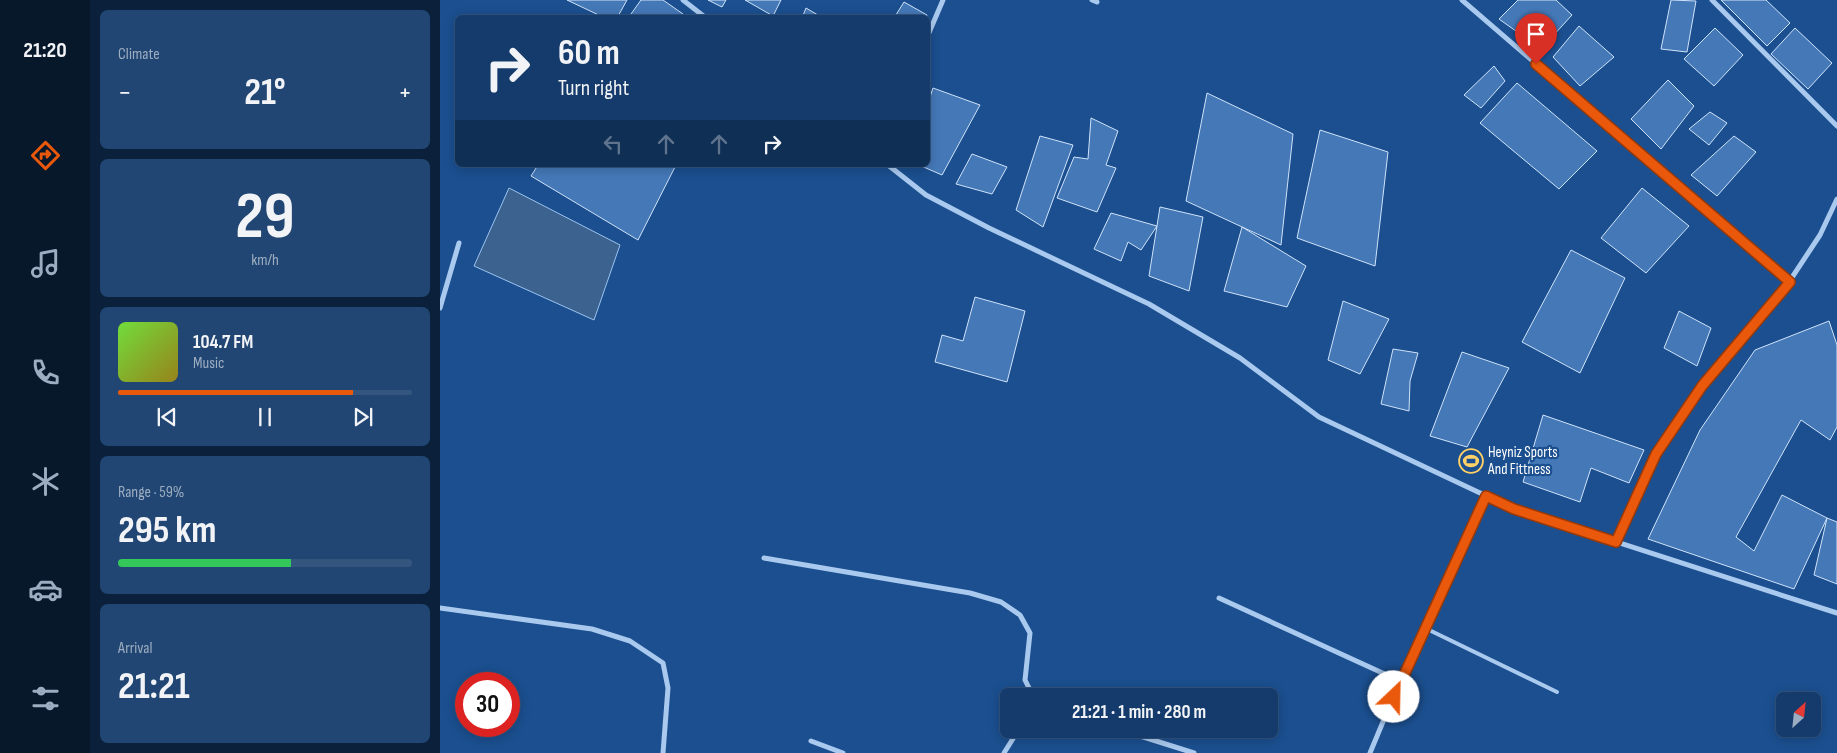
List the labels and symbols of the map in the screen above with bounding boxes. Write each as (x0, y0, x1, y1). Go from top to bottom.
pin (1515, 13, 1557, 64)
place label: Heyniz Sports And Fittness (1487, 443, 1558, 479)
sports icon: Heyniz Sports And Fittness (1458, 448, 1484, 474)
position arrow (1367, 670, 1419, 722)
speed limit sign: 30 (455, 672, 520, 737)
north arrow (1776, 692, 1821, 738)

